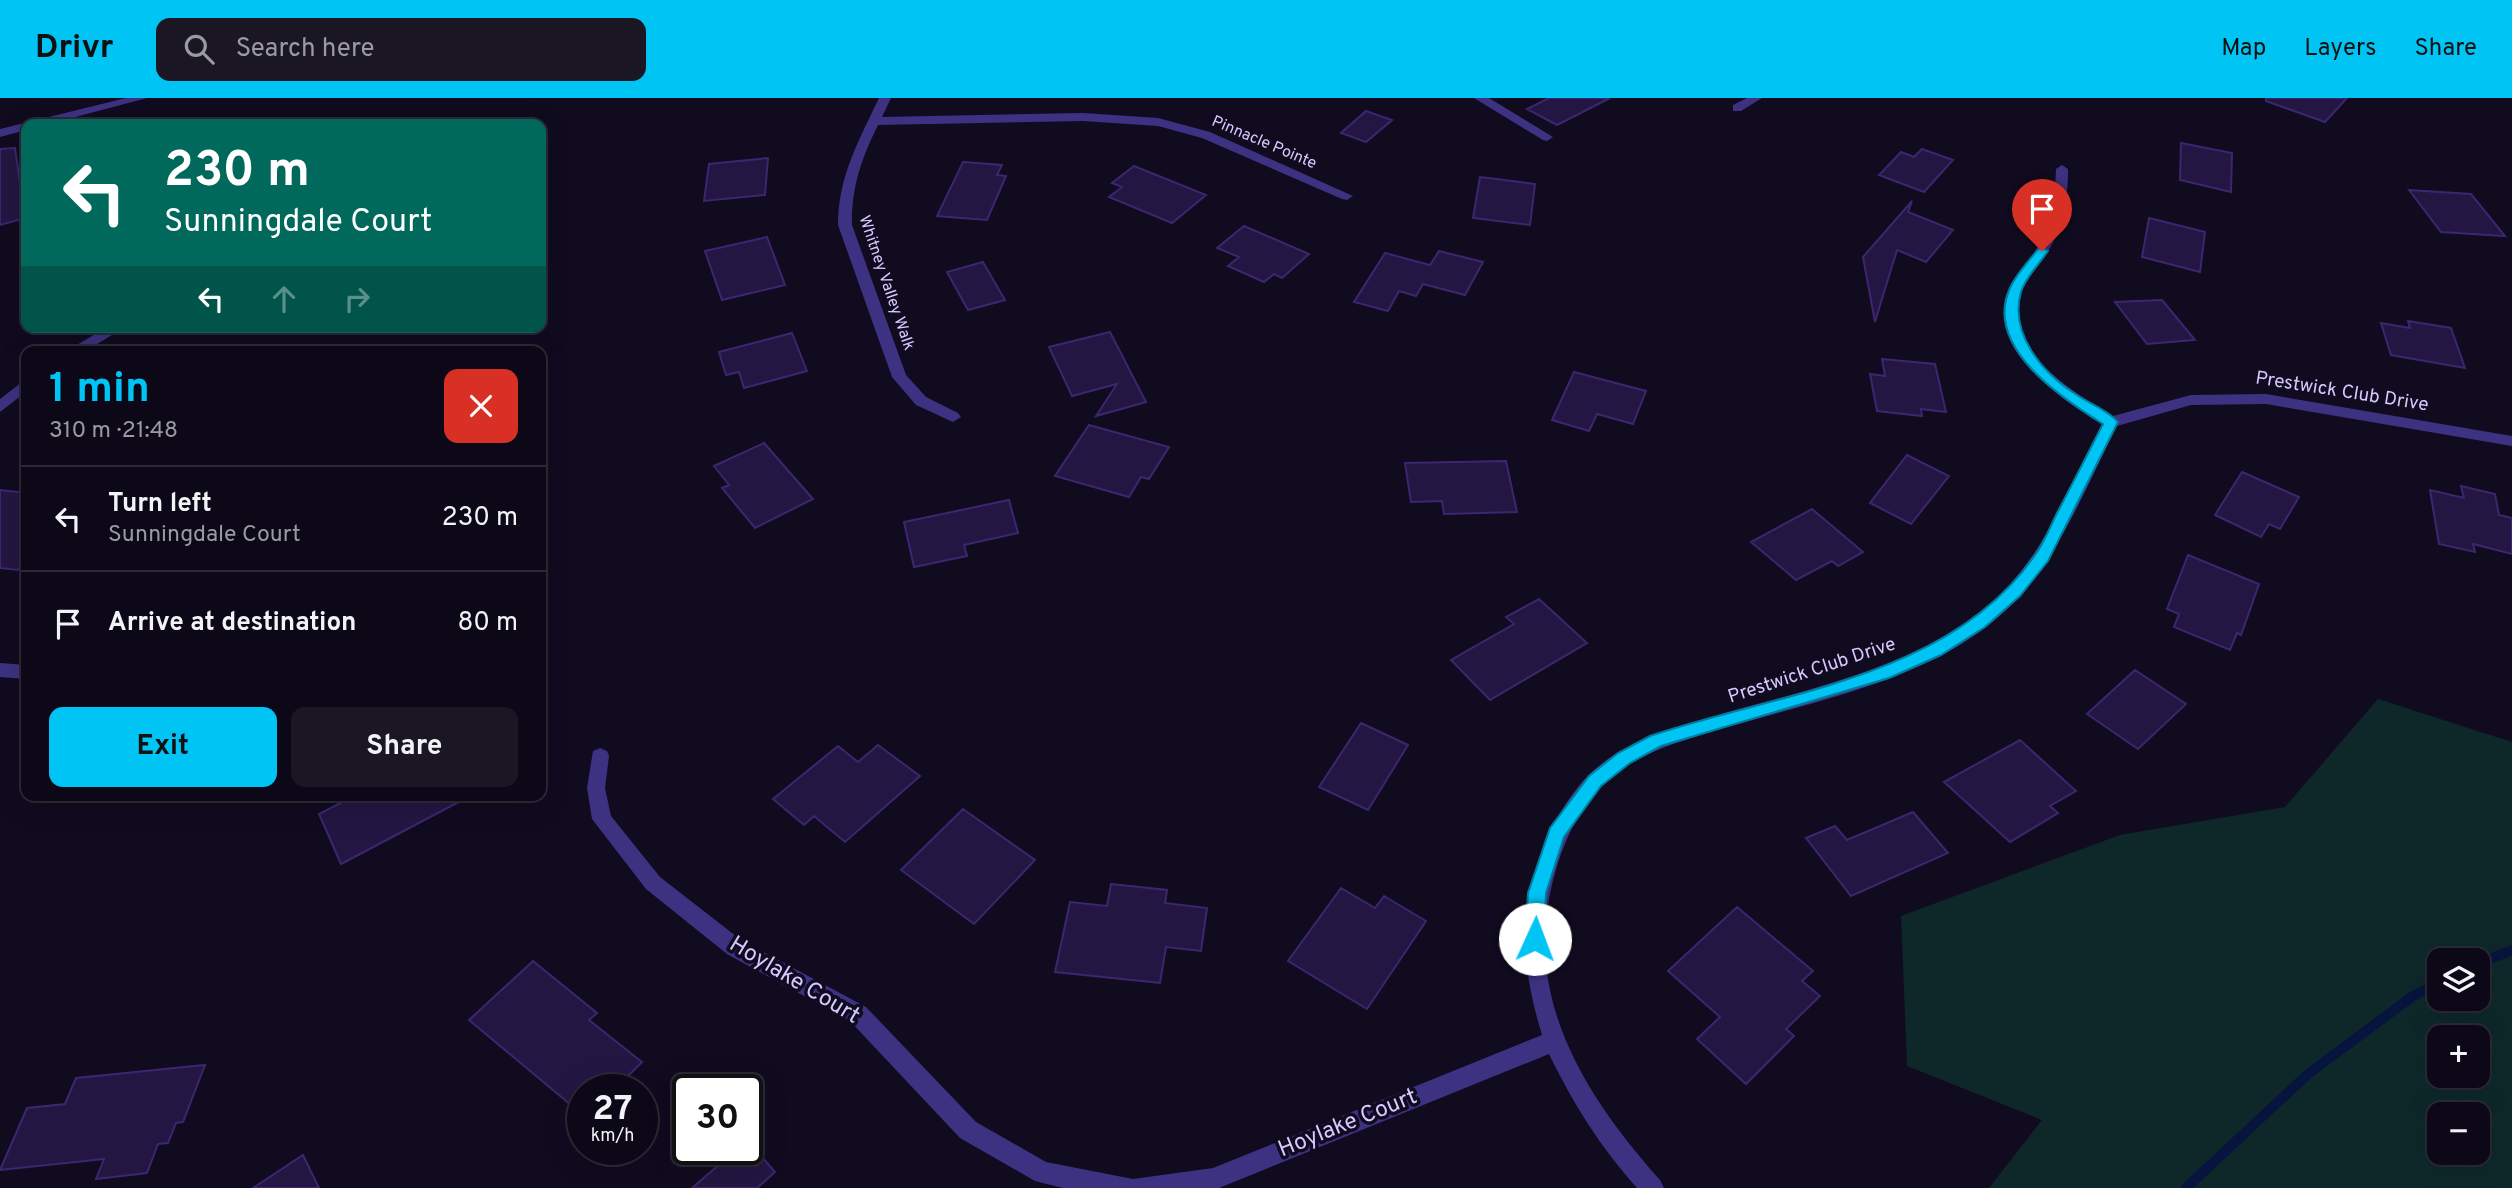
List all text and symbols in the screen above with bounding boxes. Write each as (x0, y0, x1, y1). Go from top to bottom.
search box (156, 18, 646, 81)
text: Drivr (35, 28, 114, 70)
icon: search (180, 30, 218, 68)
text: Search here (236, 33, 375, 66)
text: Map (2221, 34, 2266, 64)
text: Layers (2304, 34, 2376, 64)
text: Share (2414, 34, 2477, 64)
street label: Pinnacle Pointe (1209, 112, 1319, 174)
text: 230 m (164, 142, 310, 204)
icon: left (49, 147, 140, 238)
pin (2012, 179, 2072, 251)
icon: arrive (2023, 190, 2061, 228)
text: Sunningdale Court (164, 203, 432, 243)
street label: Whitney Valley Walk (854, 213, 918, 353)
icon: left (192, 280, 230, 318)
icon: ahead (265, 280, 303, 318)
icon: right (338, 280, 376, 318)
text: 1 min (49, 364, 150, 417)
street label: Prestwick Club Drive (2254, 366, 2430, 418)
button: close (444, 369, 518, 443)
text: 310 m · 21:48 (49, 417, 178, 446)
text: Turn left (108, 488, 212, 521)
icon: left (49, 500, 87, 538)
text: 230 m (442, 502, 518, 535)
text: Sunningdale Court (108, 521, 301, 550)
icon: arrive (49, 605, 87, 643)
text: Arrive at destination (108, 607, 356, 640)
text: 80 m (458, 607, 518, 640)
street label: Prestwick Club Drive (1725, 633, 1899, 709)
button: Exit (49, 707, 277, 787)
button: Share (291, 707, 518, 787)
position arrow (1498, 902, 1572, 976)
street label: Hoylake Court (723, 931, 865, 1031)
map controls (2427, 948, 2490, 1165)
button: layers (2427, 948, 2490, 1011)
button: + (2427, 1025, 2490, 1088)
speed limit sign: 30 (672, 1074, 763, 1165)
street label: Hoylake Court (1274, 1083, 1422, 1165)
text: 27 (593, 1088, 632, 1132)
button: − (2427, 1102, 2490, 1165)
text: km/h (591, 1125, 634, 1148)

